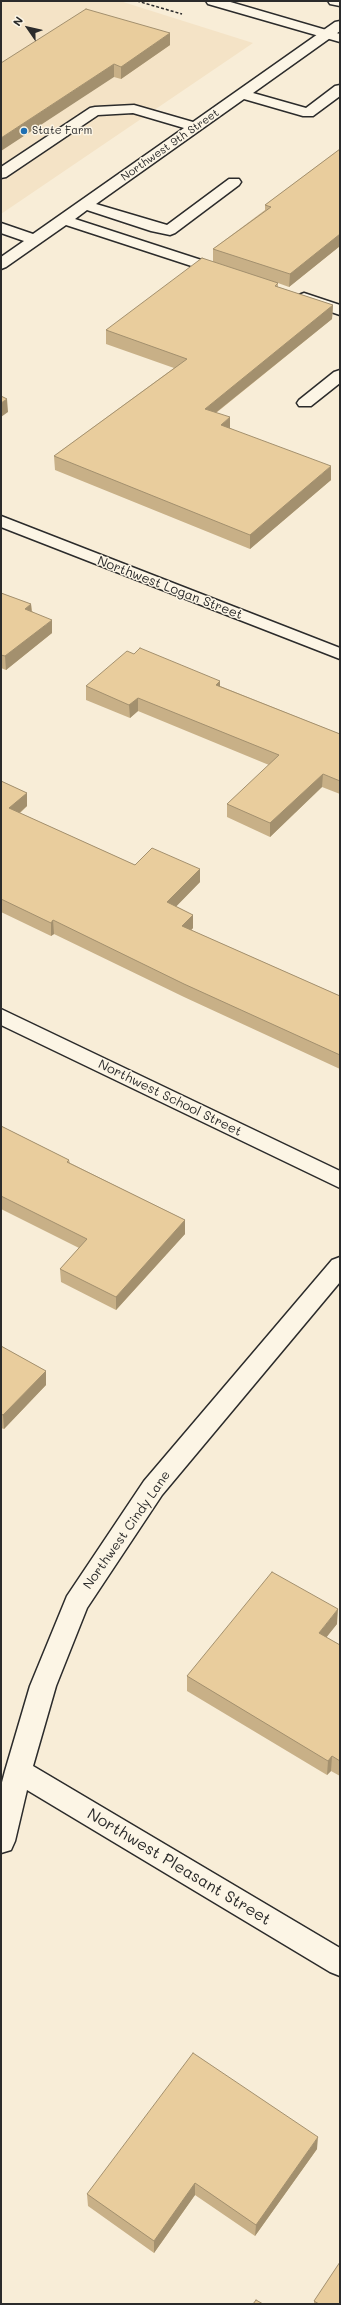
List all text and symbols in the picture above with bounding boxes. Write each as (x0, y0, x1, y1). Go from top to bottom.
north arrow (8, 8, 48, 48)
text: N (9, 13, 26, 29)
street label: Northwest 9th Street (119, 106, 221, 184)
place label: State Farm (32, 124, 92, 138)
marker: State Farm (19, 126, 29, 136)
street label: Northwest Logan Street (95, 553, 245, 623)
street label: Northwest School Street (96, 1056, 244, 1140)
street label: Northwest Cindy Lane (80, 1468, 174, 1592)
street label: Northwest Pleasant Street (84, 1804, 274, 1930)

